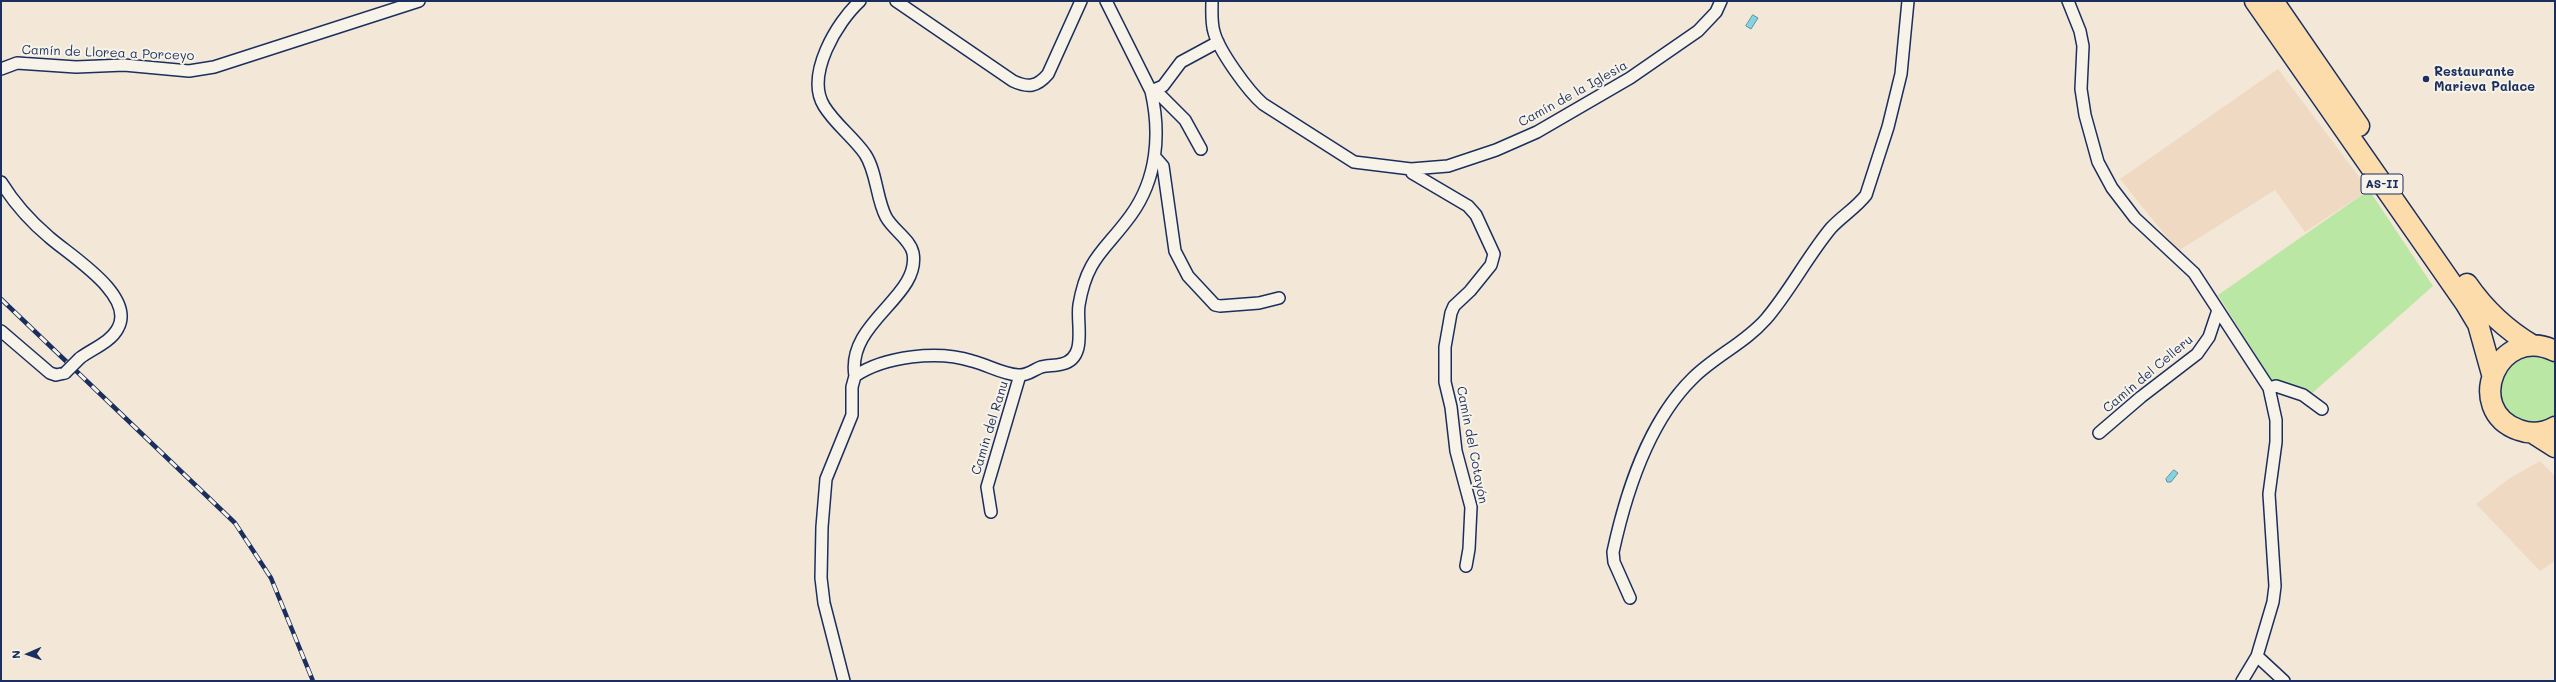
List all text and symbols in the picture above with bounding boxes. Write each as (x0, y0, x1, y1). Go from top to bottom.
street label: Camín de Llorea a Porceyo (21, 42, 195, 64)
street label: Camín de la Iglesia (1516, 58, 1630, 130)
place label: Restaurante Marieva Palace (2434, 64, 2535, 95)
marker: Restaurante Marieva Palace (2421, 74, 2431, 84)
road number: AS-II (2361, 174, 2403, 194)
street label: Camín del Celleru (2100, 332, 2196, 416)
street label: Camín del Ranu (968, 379, 1012, 477)
street label: Camín del Cotayón (1453, 385, 1491, 505)
north arrow (8, 634, 48, 674)
text: N (8, 650, 23, 659)

